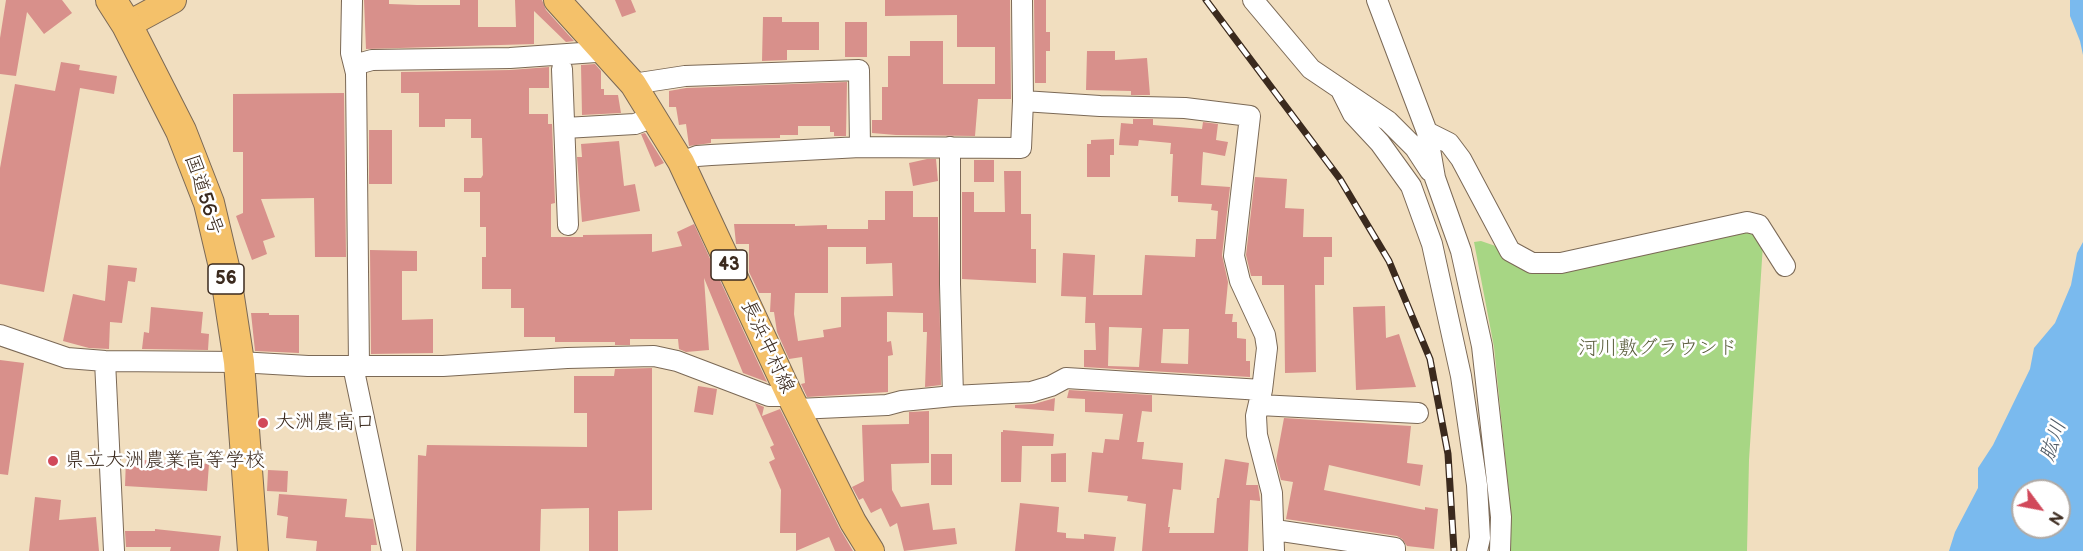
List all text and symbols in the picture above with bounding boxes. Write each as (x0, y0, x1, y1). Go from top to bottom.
street label: 国道56号 (179, 151, 227, 239)
road number: 43 (711, 250, 747, 280)
road number: 56 (208, 264, 244, 294)
street label: 長浜中村線 (735, 297, 799, 397)
park label: 河川敷グラウンド (1578, 337, 1738, 361)
place label: 大洲農高口 (275, 411, 375, 435)
marker: 大洲農高口 (256, 416, 270, 430)
water label: 肱川 (2035, 417, 2073, 465)
place label: 県立大洲農業高等学校 (65, 449, 265, 473)
marker: 県立大洲農業高等学校 (46, 454, 60, 468)
north arrow (2011, 479, 2071, 539)
text: N (2044, 508, 2066, 528)

